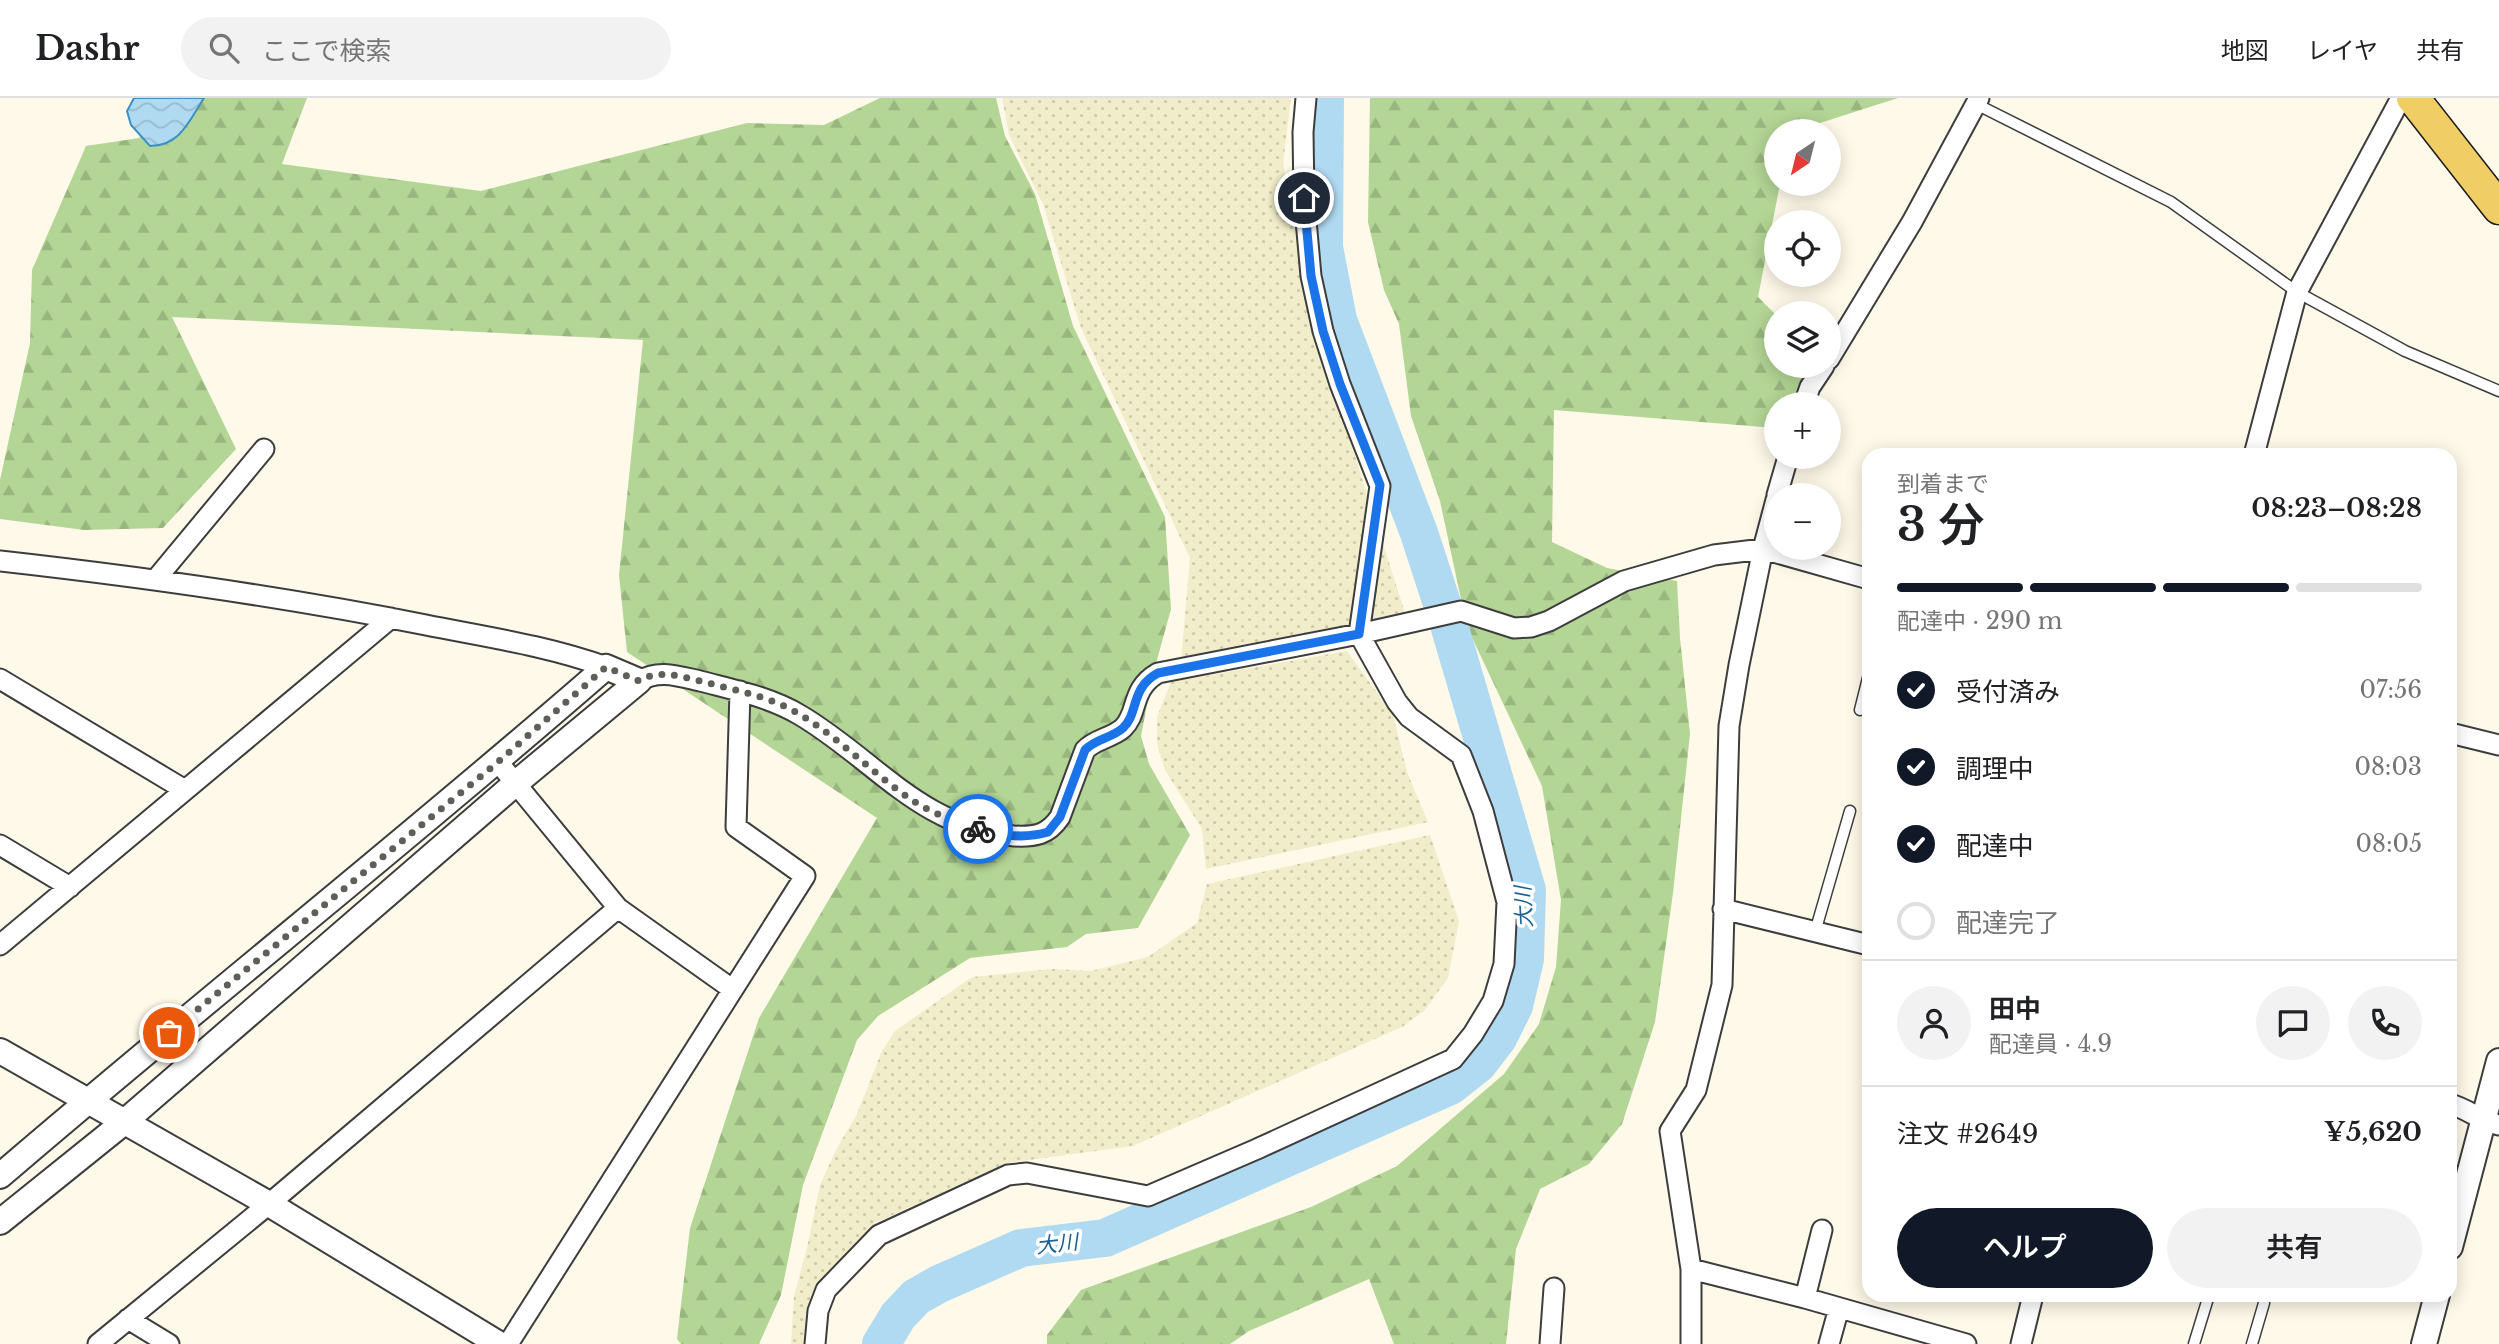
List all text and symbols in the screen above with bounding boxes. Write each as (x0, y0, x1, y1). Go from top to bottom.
search box (181, 17, 671, 80)
text: Dashr (35, 28, 139, 69)
icon: search (205, 29, 243, 67)
text: ここで検索 (261, 35, 391, 67)
text: 地図 (2221, 36, 2269, 65)
text: レイヤ (2307, 36, 2378, 65)
text: 共有 (2416, 36, 2464, 65)
north arrow (1764, 119, 1841, 196)
map controls (1764, 119, 1841, 560)
pin (1274, 168, 1334, 228)
icon: home (1285, 179, 1323, 217)
button: locate (1764, 210, 1841, 287)
button: layers (1764, 301, 1841, 378)
button: + (1764, 392, 1841, 469)
text: 到着まで (1897, 470, 1989, 498)
button: − (1764, 483, 1841, 560)
text: 08:23–08:28 (2251, 492, 2422, 524)
text: 3 分 (1897, 496, 1985, 553)
text: 配達中 · 290 m (1897, 607, 2062, 635)
icon: check (1897, 671, 1935, 709)
text: 受付済み (1956, 676, 2060, 708)
text: 07:56 (2360, 676, 2422, 704)
icon: check (1897, 748, 1935, 786)
text: 調理中 (1956, 753, 2034, 785)
text: 08:03 (2354, 753, 2422, 781)
courier (943, 794, 1013, 864)
icon: bike (959, 810, 997, 848)
icon: check (1897, 825, 1935, 863)
text: 配達中 (1956, 830, 2034, 862)
text: 08:05 (2356, 830, 2422, 858)
water label: 大川 (1510, 883, 1538, 929)
text: 配達完了 (1956, 907, 2060, 939)
button: person (1897, 986, 1971, 1060)
button: chat (2256, 986, 2330, 1060)
button: phone (2348, 986, 2422, 1060)
text: 田中 (1989, 993, 2041, 1025)
pin (139, 1003, 199, 1063)
icon: bag (150, 1014, 188, 1052)
text: 配達員 · 4.9 (1989, 1030, 2112, 1058)
text: ¥5,620 (2324, 1116, 2422, 1148)
text: 注文 #2649 (1897, 1118, 2038, 1150)
button: ヘルプ (1897, 1208, 2153, 1288)
button: 共有 (2167, 1208, 2422, 1288)
water label: 大川 (1035, 1229, 1081, 1259)

